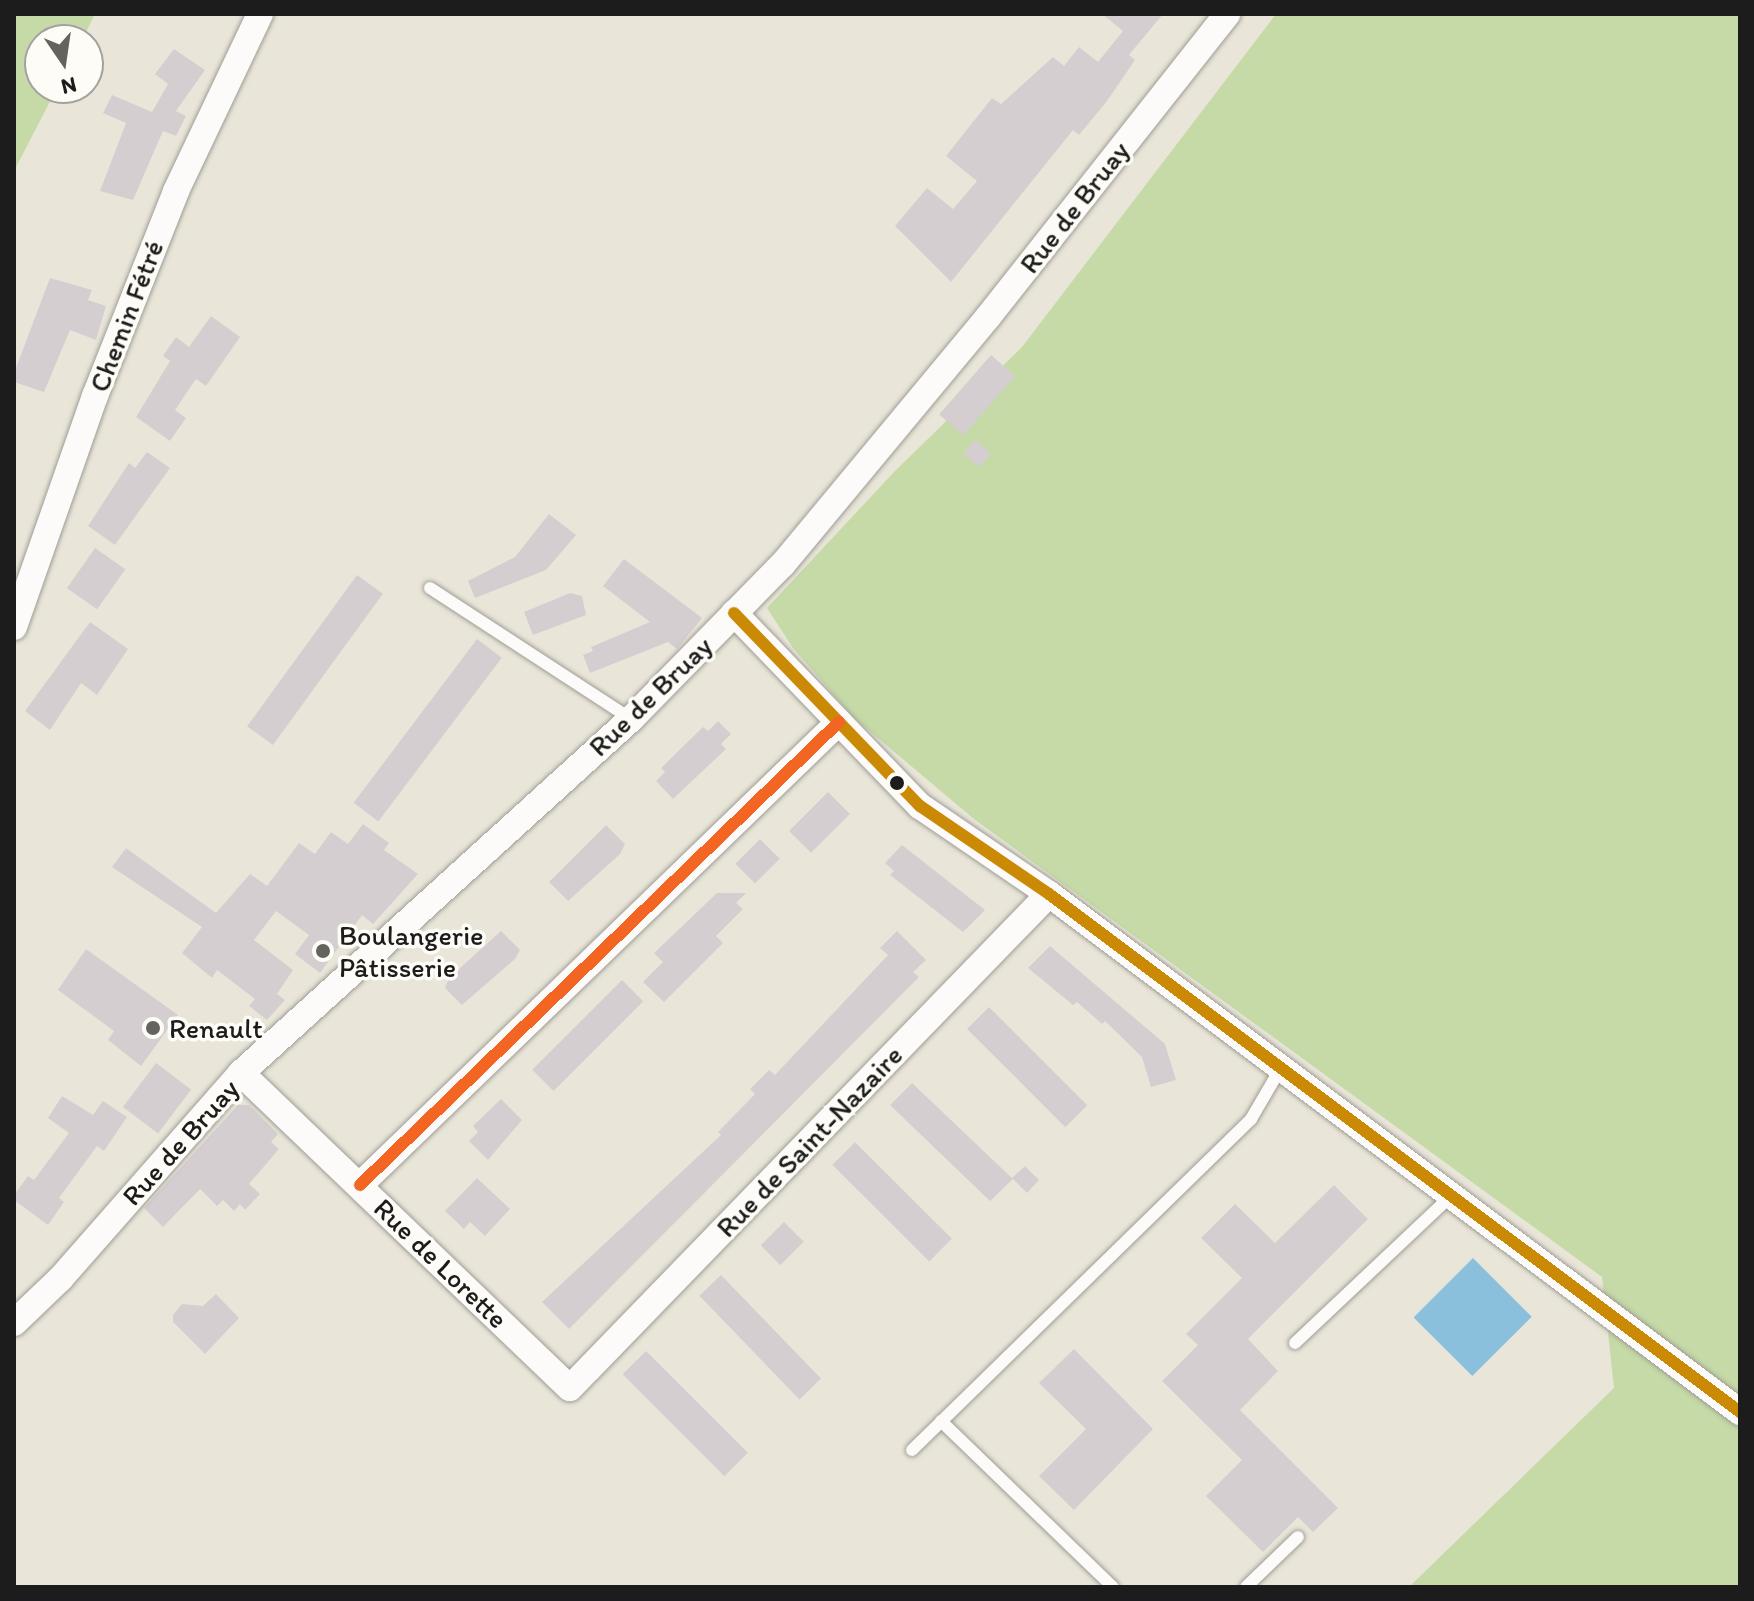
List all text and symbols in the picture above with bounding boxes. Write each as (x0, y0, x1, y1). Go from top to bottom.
north arrow (24, 24, 104, 104)
text: N (59, 71, 79, 101)
street label: Rue de Bruay (1012, 134, 1136, 280)
street label: Chemin Fétré (82, 235, 170, 397)
street label: Rue de Bruay (581, 629, 719, 763)
unlabelled marker (889, 775, 905, 791)
place label: Boulangerie Pâtisserie (339, 918, 484, 984)
marker: Boulangerie Pâtisserie (314, 942, 332, 960)
place label: Renault (169, 1011, 263, 1045)
marker: Renault (144, 1019, 162, 1037)
street label: Rue de Saint-Nazaire (708, 1038, 910, 1244)
street label: Rue de Bruay (114, 1072, 246, 1212)
street label: Rue de Lorette (367, 1191, 515, 1335)

